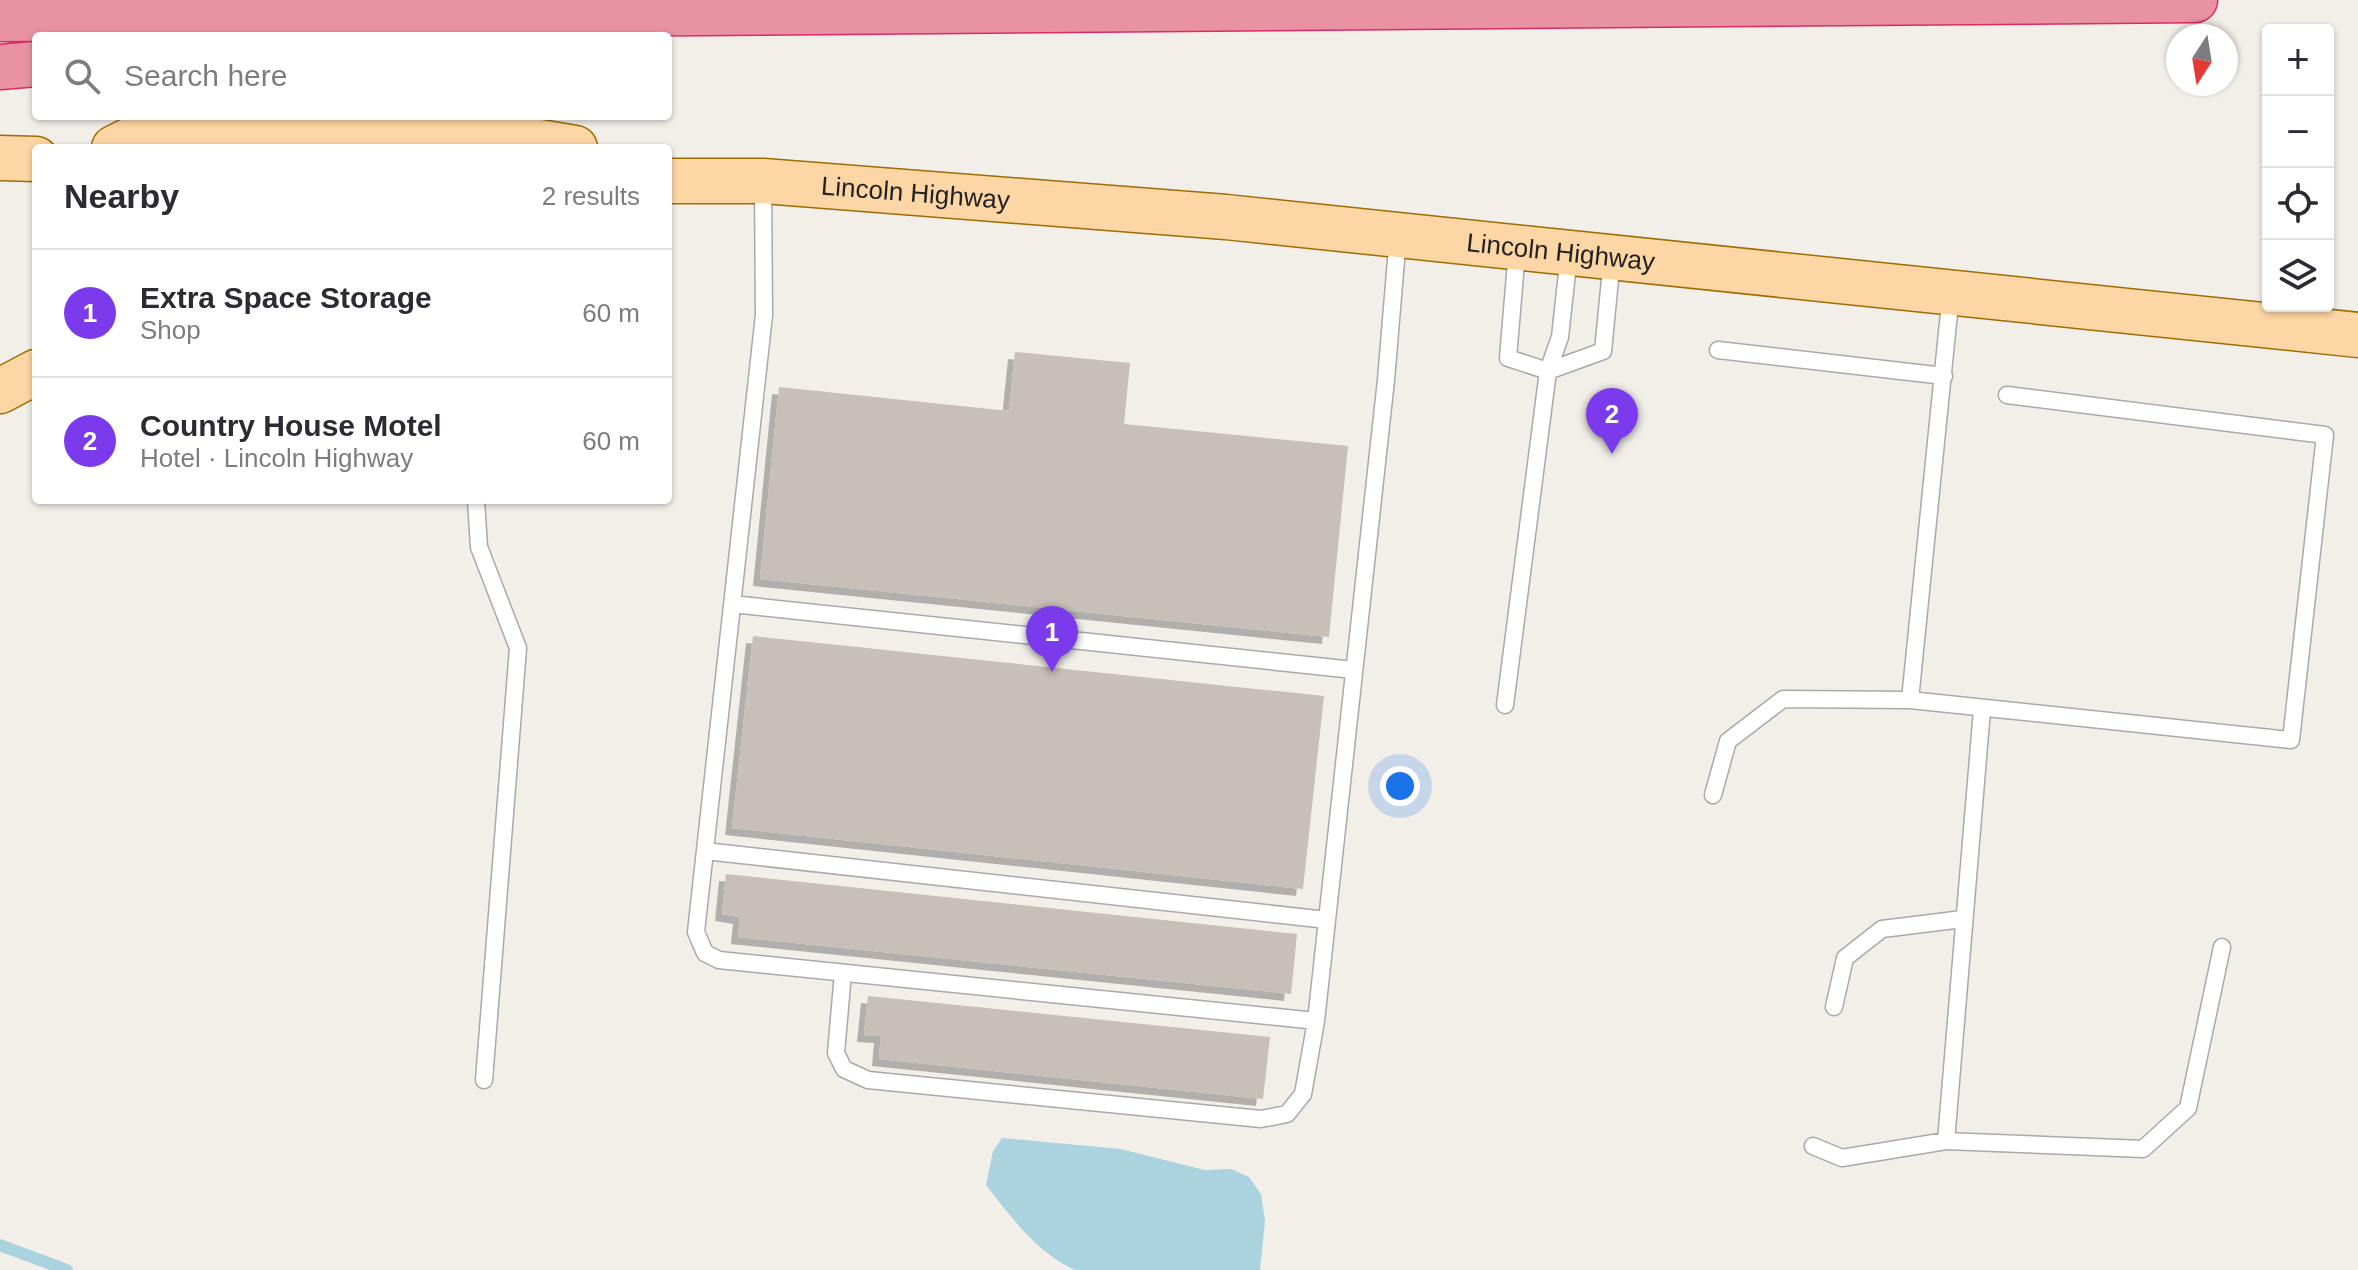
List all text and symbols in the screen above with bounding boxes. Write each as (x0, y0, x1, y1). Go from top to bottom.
north arrow (2166, 24, 2238, 96)
map controls (2262, 24, 2334, 312)
button: + (2262, 24, 2334, 96)
search box (32, 32, 672, 120)
icon: search (60, 54, 104, 98)
text: Search here (124, 59, 287, 92)
button: − (2262, 96, 2334, 168)
button: locate (2262, 168, 2334, 240)
street label: Lincoln Highway (820, 171, 1011, 215)
text: Nearby (64, 177, 179, 215)
text: 2 results (542, 181, 640, 211)
street label: Lincoln Highway (1465, 227, 1657, 277)
button: layers (2262, 240, 2334, 312)
text: Extra Space Storage (140, 281, 432, 314)
text: 1 (83, 298, 97, 328)
text: 60 m (582, 298, 640, 328)
text: Shop (140, 315, 201, 345)
pin: 2 (1586, 388, 1638, 454)
text: Country House Motel (140, 409, 442, 442)
text: 2 (83, 426, 97, 456)
text: 60 m (582, 426, 640, 456)
text: Hotel · Lincoln Highway (140, 443, 413, 473)
pin: 1 (1026, 606, 1078, 672)
your location (1380, 766, 1420, 806)

